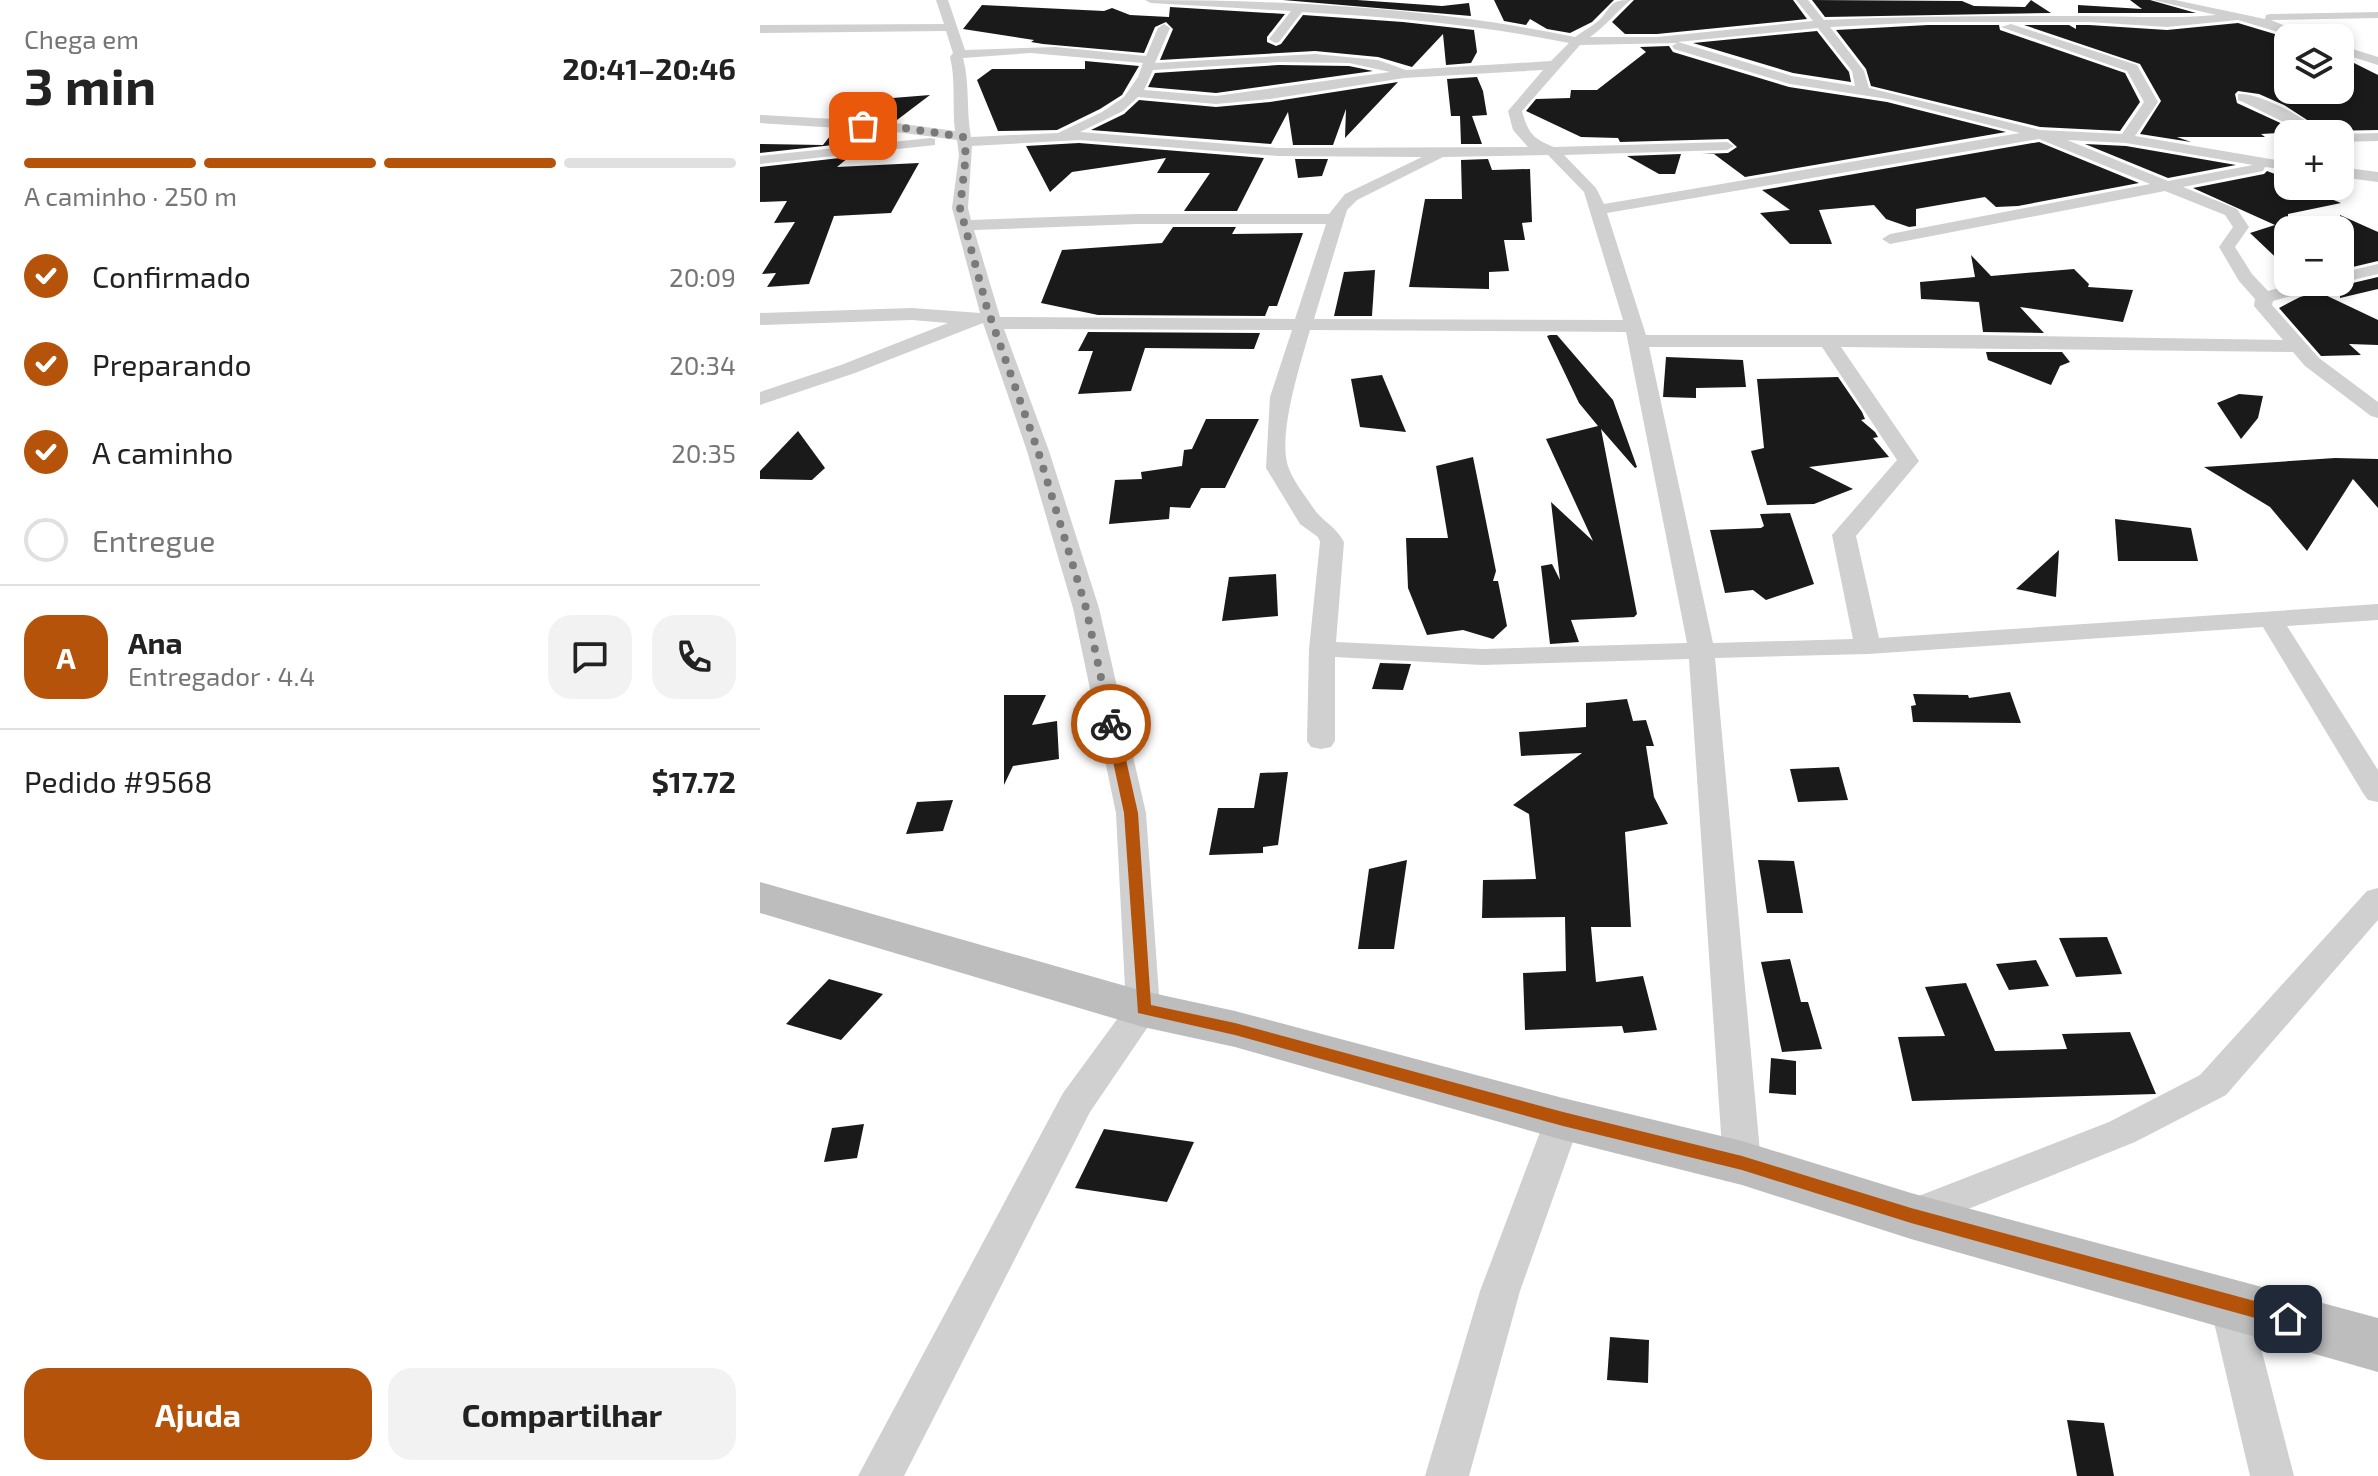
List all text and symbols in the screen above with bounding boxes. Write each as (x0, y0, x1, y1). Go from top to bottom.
text: Chega em (24, 23, 139, 54)
map controls (2274, 24, 2354, 296)
button: layers (2274, 24, 2354, 104)
text: 20:41–20:46 (562, 50, 736, 86)
text: 3 min (24, 53, 156, 115)
pin (829, 92, 897, 160)
icon: bag (841, 104, 885, 148)
button: + (2274, 120, 2354, 200)
text: A caminho · 250 m (24, 180, 237, 211)
button: − (2274, 216, 2354, 296)
icon: check (24, 254, 68, 298)
text: Confirmado (92, 258, 251, 294)
text: 20:09 (669, 261, 736, 292)
icon: check (24, 342, 68, 386)
text: Preparando (92, 346, 251, 382)
text: 20:34 (669, 349, 736, 380)
icon: check (24, 430, 68, 474)
text: A caminho (92, 434, 233, 470)
text: 20:35 (671, 437, 736, 468)
text: Entregue (92, 522, 215, 558)
button: chat (548, 615, 632, 699)
button: phone (652, 615, 736, 699)
text: Ana (128, 624, 183, 660)
text: A (56, 639, 76, 675)
text: Entregador · 4.4 (128, 660, 315, 691)
courier (1071, 684, 1151, 764)
icon: bike (1089, 702, 1133, 746)
text: Pedido #9568 (24, 763, 212, 799)
text: $17.72 (651, 763, 736, 799)
pin (2254, 1285, 2322, 1353)
icon: home (2266, 1297, 2310, 1341)
button: Ajuda (24, 1368, 372, 1460)
button: Compartilhar (388, 1368, 736, 1460)

